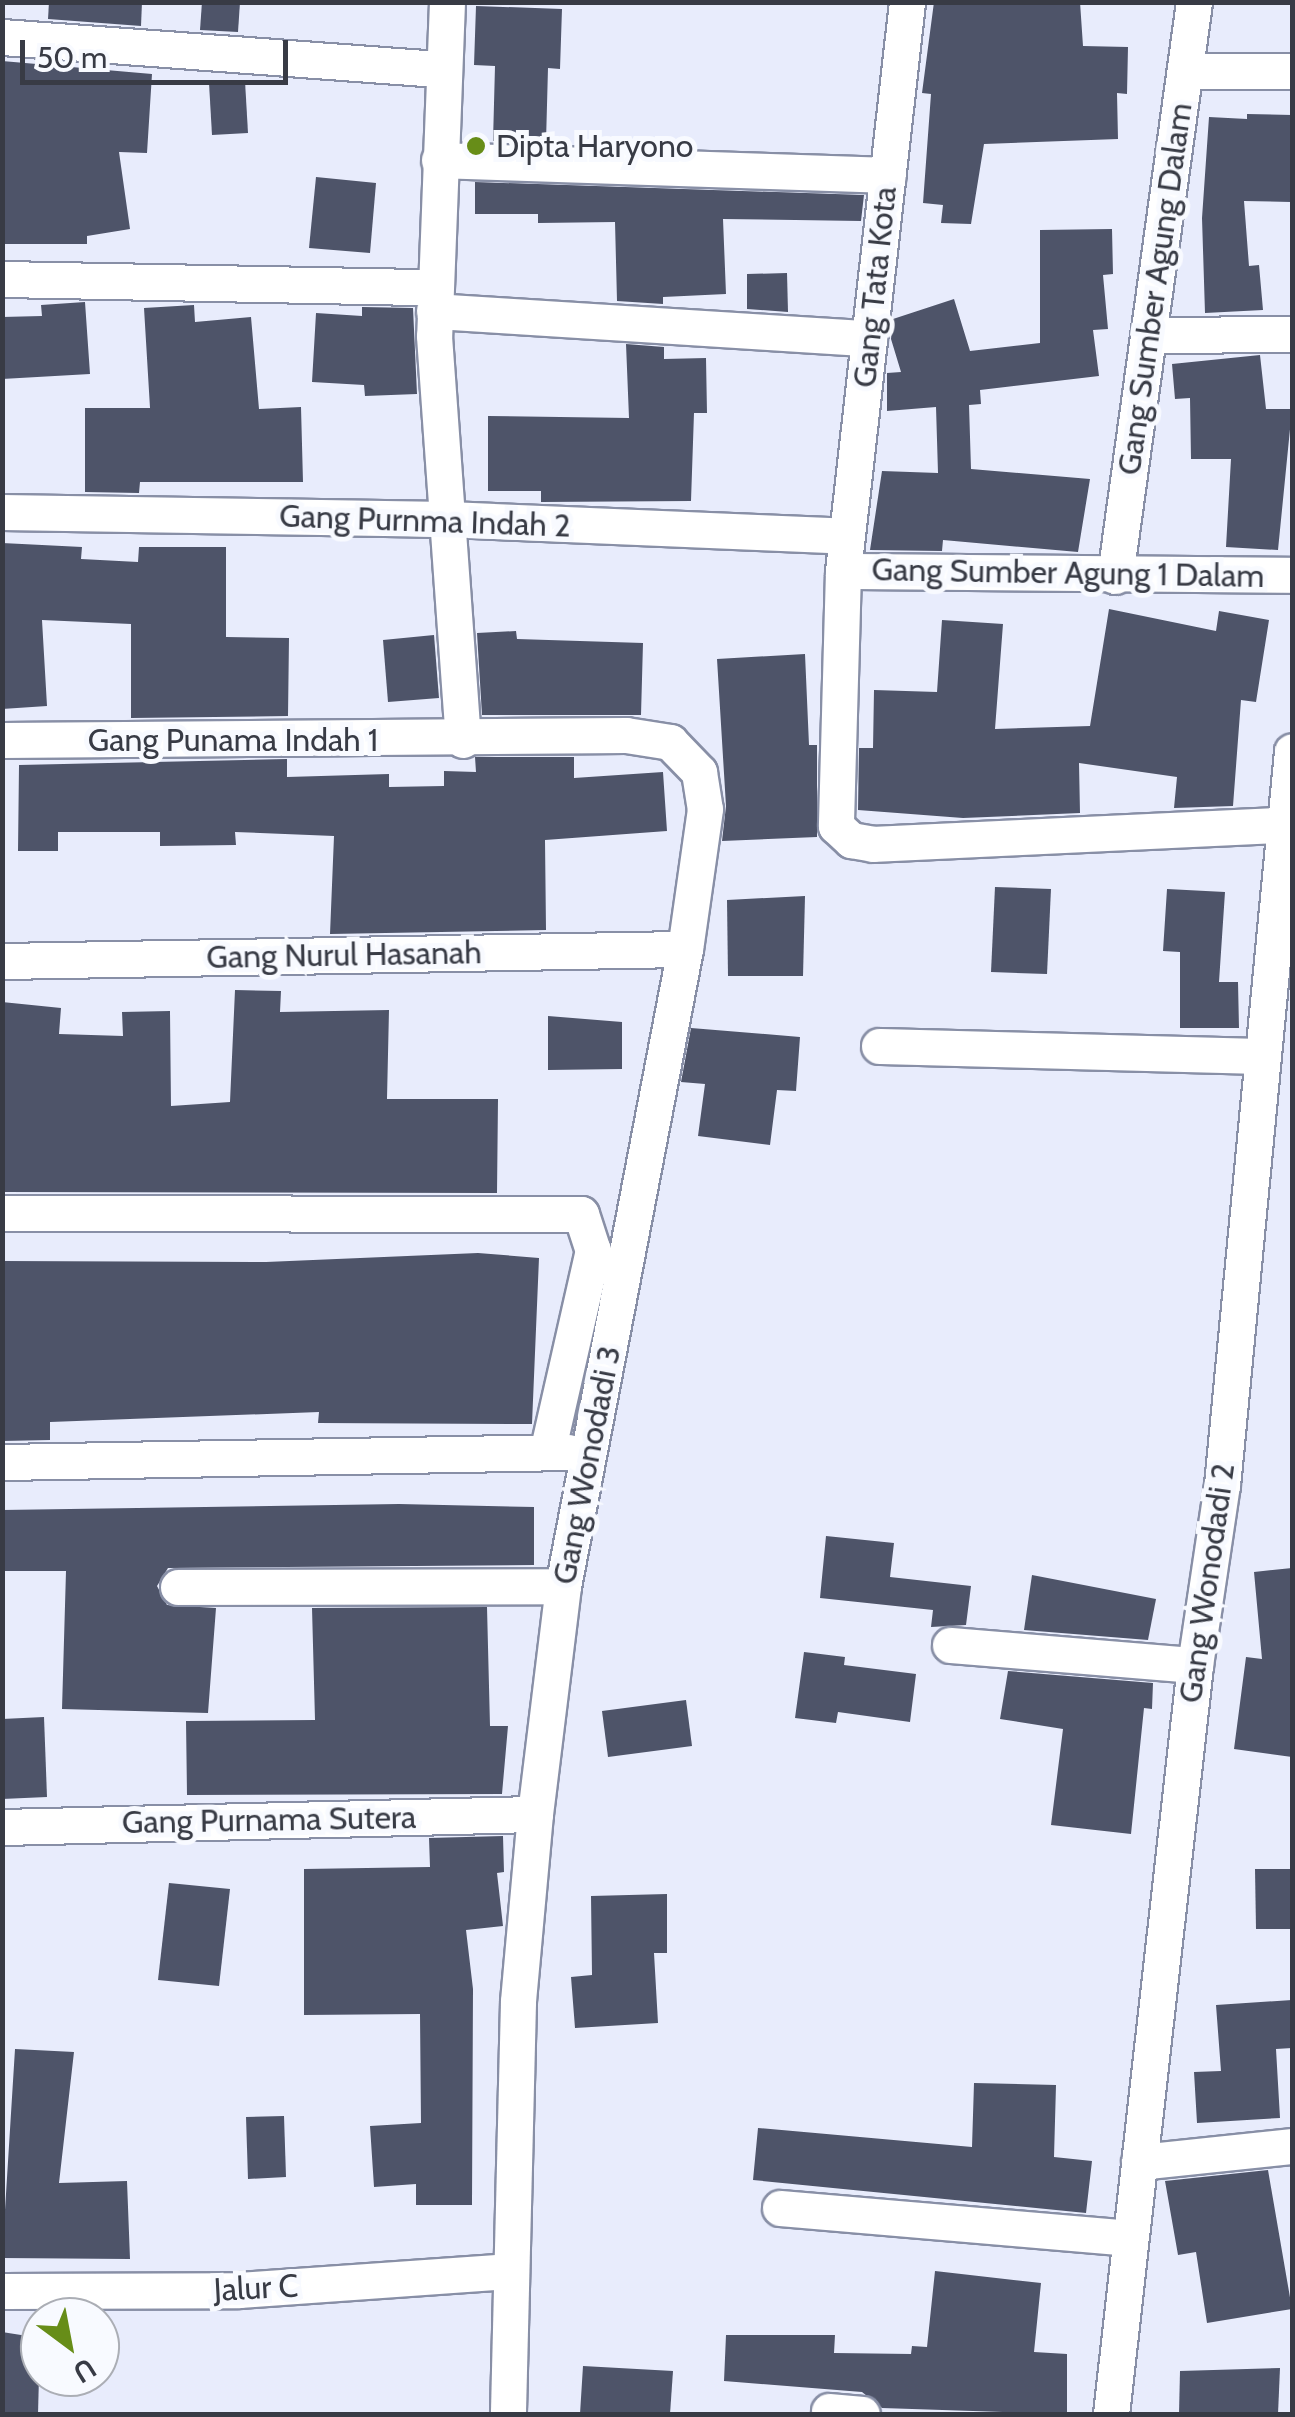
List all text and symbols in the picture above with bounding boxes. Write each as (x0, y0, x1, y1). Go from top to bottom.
scale bar (25, 20, 292, 82)
text: 50 m (37, 39, 107, 76)
street label: Gang Sumber Agung Dalam (1110, 101, 1200, 477)
place label: Dipta Haryono (496, 127, 693, 165)
marker: Dipta Haryono (465, 135, 487, 157)
street label: Gang Tata Kota (845, 185, 905, 389)
street label: Gang Purnma Indah 2 (279, 497, 571, 545)
street label: Gang Sumber Agung 1 Dalam (871, 550, 1265, 596)
street label: Gang Punama Indah 1 (88, 721, 378, 759)
street label: Gang Nurul Hasanah (206, 933, 482, 977)
street label: Gang Wonodadi 3 (545, 1342, 629, 1588)
street label: Gang Wonodadi 2 (1171, 1461, 1243, 1705)
street label: Gang Purnama Sutera (122, 1798, 416, 1842)
street label: Jalur C (213, 2267, 299, 2309)
north arrow (20, 2297, 120, 2397)
text: U (67, 2351, 102, 2390)

